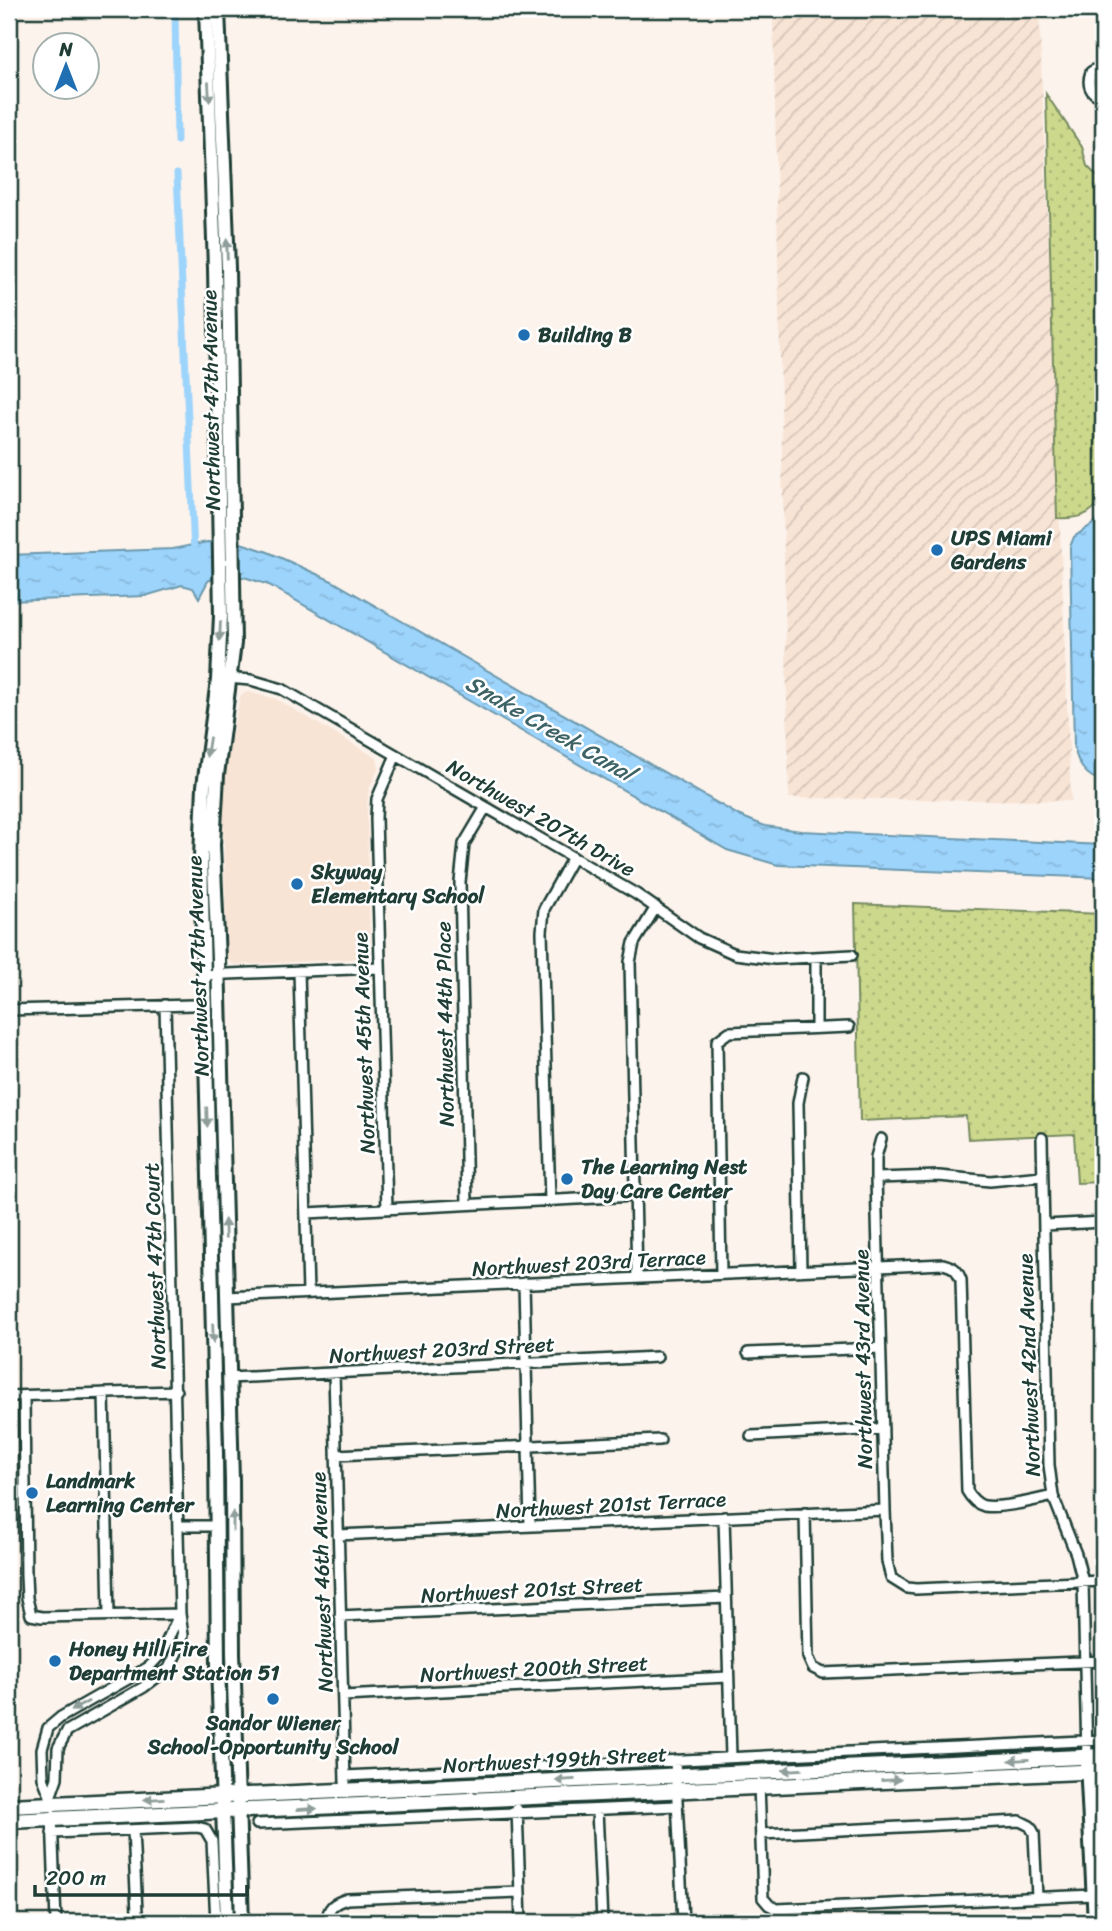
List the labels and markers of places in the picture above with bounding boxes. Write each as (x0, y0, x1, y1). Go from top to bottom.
place label: Building B (538, 316, 633, 354)
marker: Building B (516, 327, 532, 343)
place label: UPS Miami Gardens (950, 519, 1053, 581)
marker: UPS Miami Gardens (929, 542, 945, 558)
place label: Skyway Elementary School (310, 853, 485, 915)
marker: Skyway Elementary School (289, 876, 305, 892)
place label: The Learning Nest Day Care Center (581, 1148, 748, 1210)
marker: The Learning Nest Day Care Center (559, 1171, 575, 1187)
place label: Landmark Learning Center (46, 1462, 196, 1524)
marker: Landmark Learning Center (24, 1485, 40, 1501)
place label: Honey Hill Fire Department Station 51 (68, 1630, 280, 1692)
marker: Honey Hill Fire Department Station 51 (47, 1653, 63, 1669)
marker: Sandor Wiener School-Opportunity School (265, 1691, 281, 1707)
place label: Sandor Wiener School-Opportunity School (147, 1704, 399, 1766)

